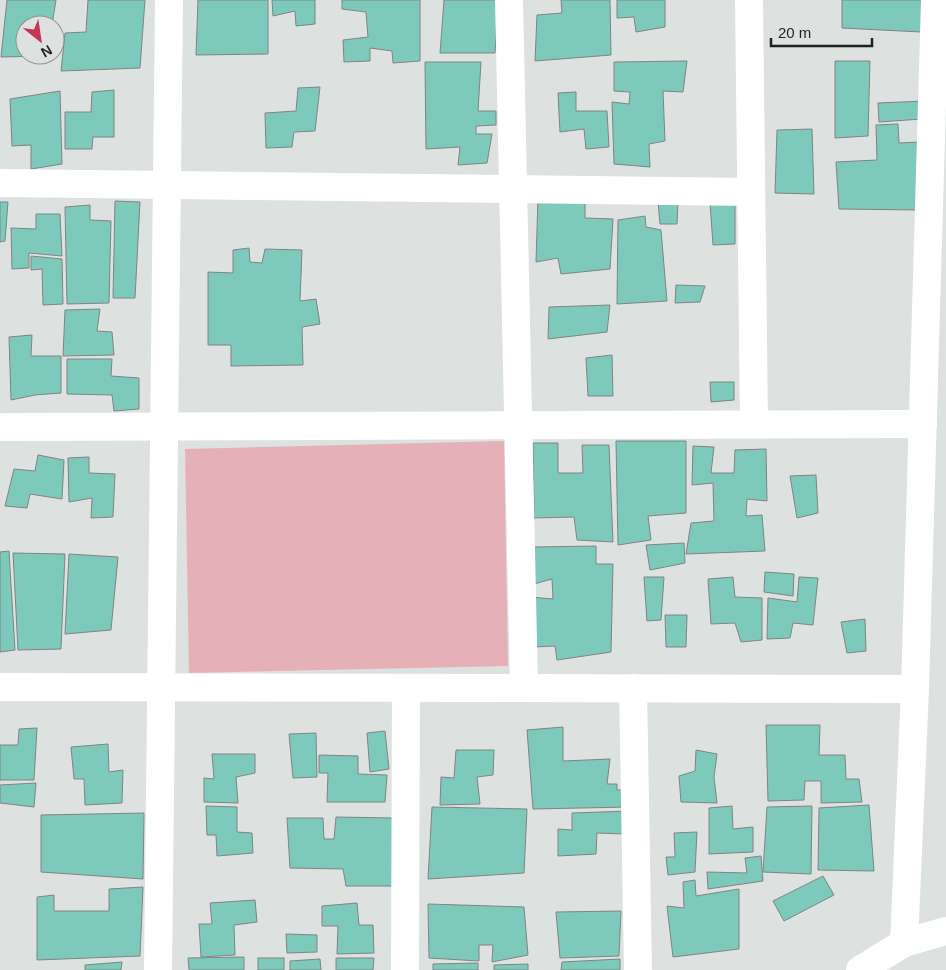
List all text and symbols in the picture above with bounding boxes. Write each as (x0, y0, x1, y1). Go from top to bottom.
north arrow (15, 15, 65, 65)
scale bar (771, 15, 872, 47)
text: 20 m (778, 24, 811, 41)
text: N (38, 42, 55, 61)

